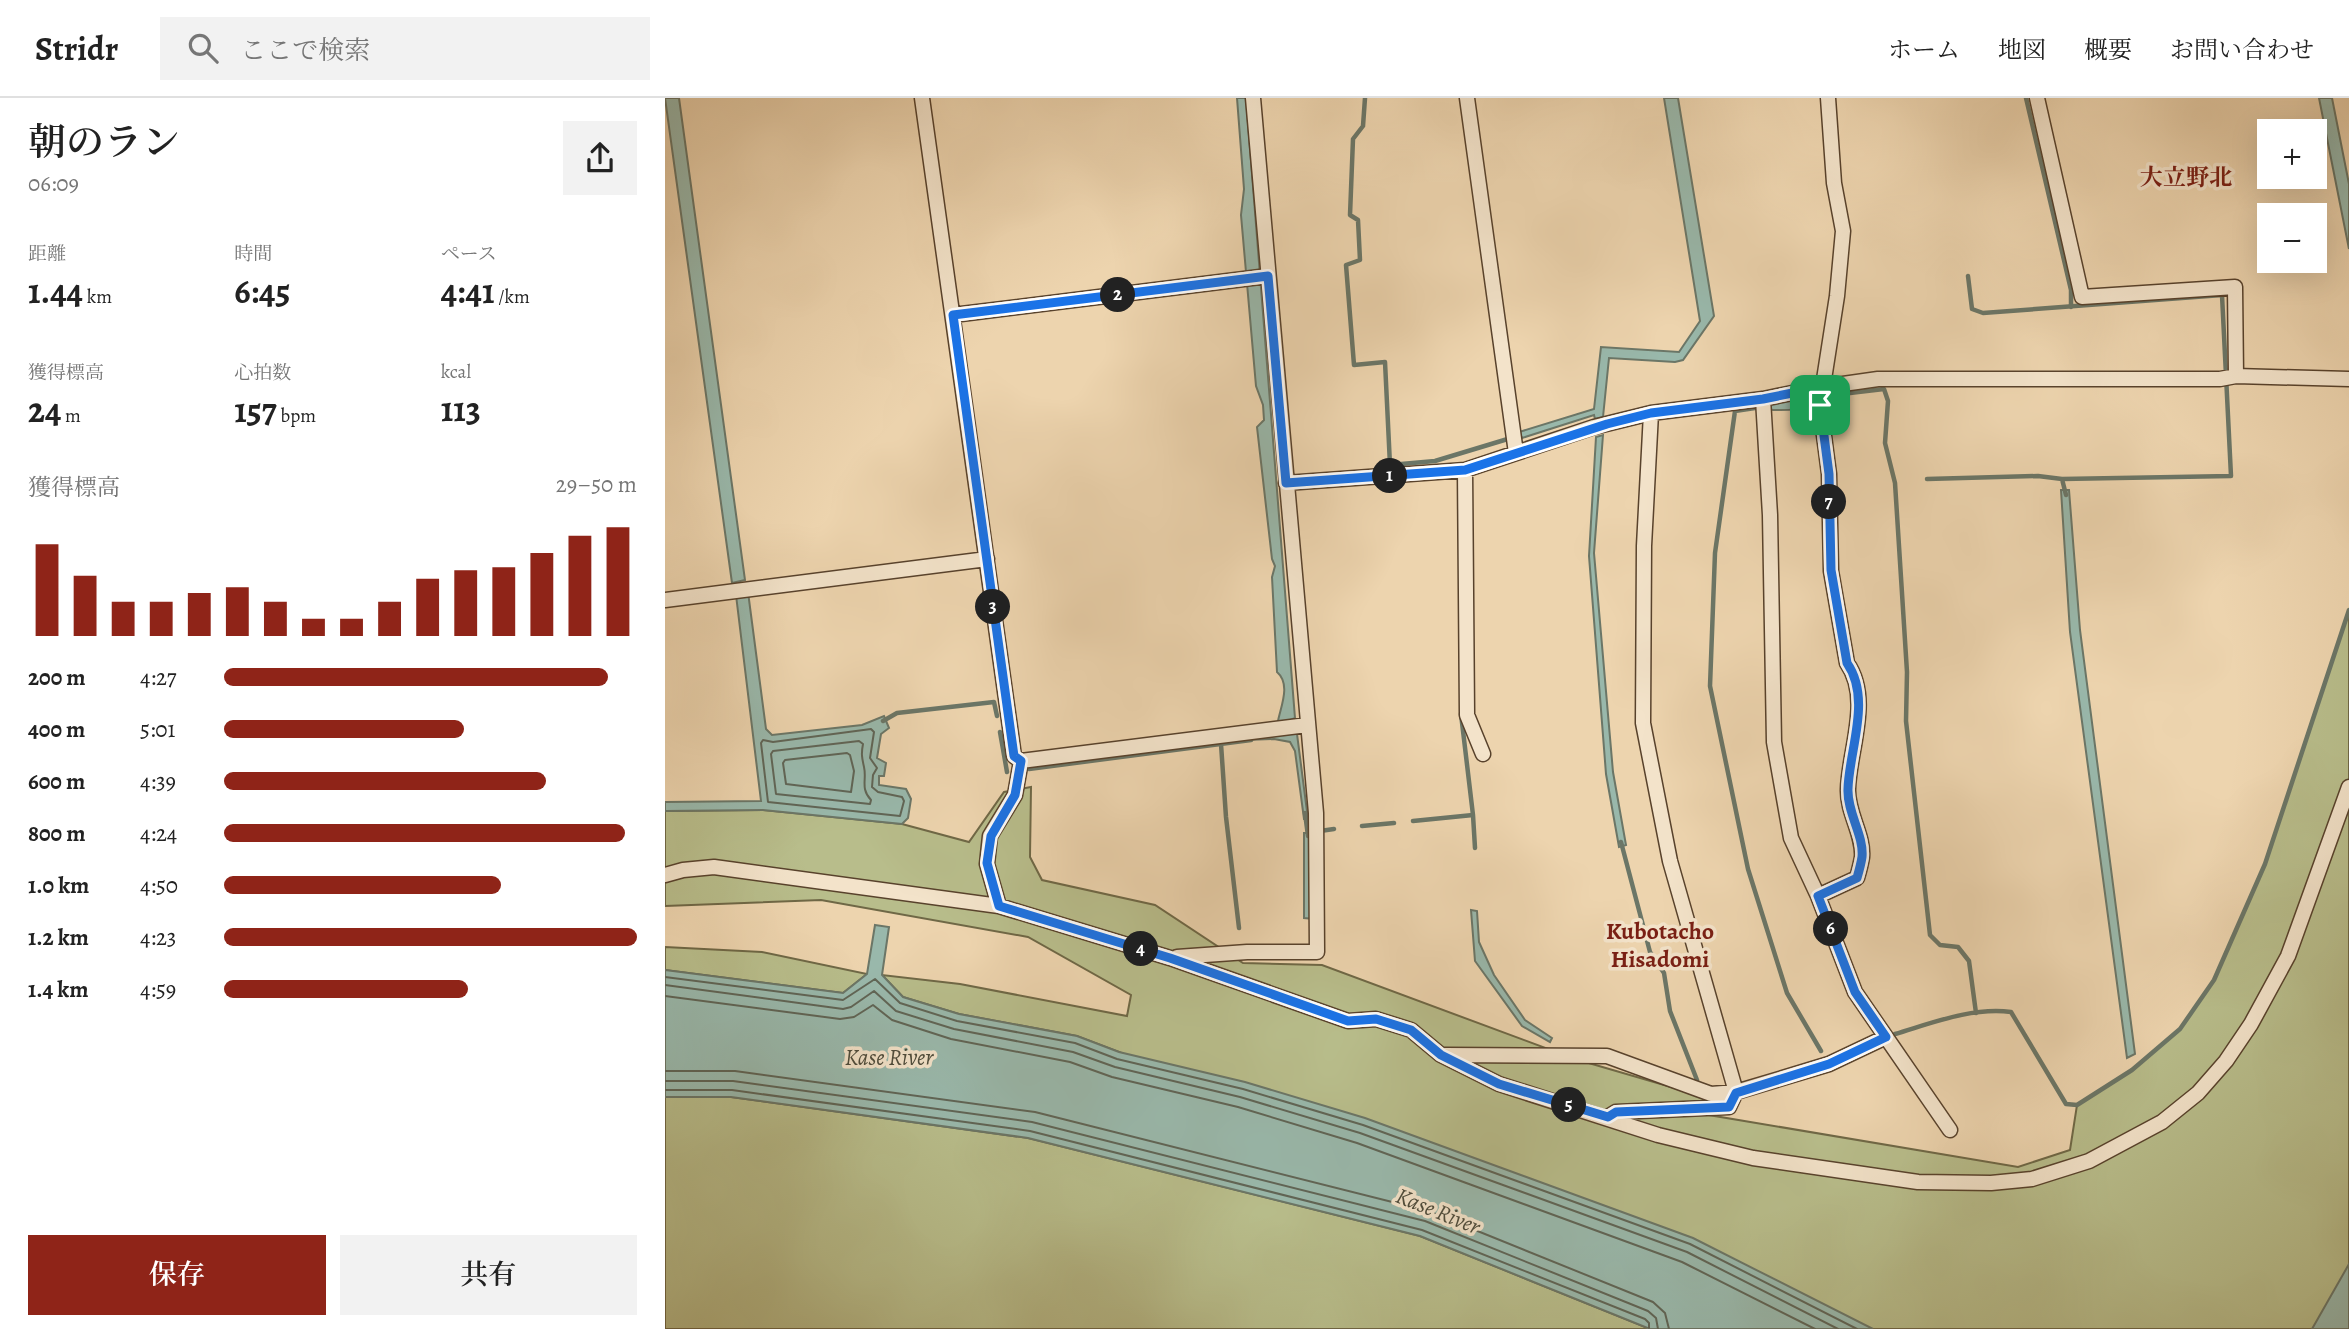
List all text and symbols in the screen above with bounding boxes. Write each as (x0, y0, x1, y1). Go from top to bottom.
search box (160, 17, 650, 80)
text: Stridr (35, 26, 118, 71)
icon: search (184, 29, 222, 67)
text: ここで検索 (240, 33, 370, 68)
text: ホーム (1888, 34, 1960, 66)
text: 地図 (1998, 34, 2046, 66)
text: 概要 (2084, 34, 2132, 66)
text: お問い合わせ (2170, 34, 2314, 66)
text: 朝のラン (28, 116, 180, 168)
map controls (2257, 119, 2327, 273)
button: + (2257, 119, 2327, 189)
button: share (563, 121, 637, 195)
district label: 大立野北 (2140, 162, 2232, 193)
text: 06:09 (28, 168, 79, 199)
button: − (2257, 203, 2327, 273)
text: 距離 (28, 241, 66, 267)
text: 時間 (234, 241, 272, 267)
text: ペース (441, 241, 497, 267)
text: 1.44 (28, 267, 83, 315)
text: 6:45 (234, 267, 290, 315)
text: 4:41 (441, 267, 494, 315)
pin: 2 (1100, 278, 1135, 312)
text: 2 (1113, 281, 1122, 307)
text: km (83, 284, 112, 310)
text: /km (494, 284, 530, 310)
text: kcal (441, 359, 471, 385)
text: 獲得標高 (28, 360, 104, 386)
text: 心拍数 (234, 360, 291, 386)
pin (1790, 375, 1850, 435)
text: 113 (441, 385, 481, 433)
text: 24 (28, 386, 61, 434)
text: 157 (234, 386, 277, 434)
icon: arrive (1801, 386, 1839, 424)
text: m (61, 403, 81, 429)
text: bpm (277, 403, 316, 429)
pin: 1 (1373, 458, 1407, 494)
text: 1 (1386, 462, 1393, 488)
text: 29–50 m (556, 469, 637, 500)
text: 獲得標高 (28, 472, 120, 503)
pin: 7 (1811, 484, 1847, 520)
text: 7 (1824, 488, 1833, 514)
pin: 3 (975, 589, 1011, 624)
text: 3 (988, 593, 997, 619)
text: 200 m (28, 662, 86, 693)
text: 4:27 (140, 662, 176, 693)
text: 400 m (28, 714, 85, 745)
text: 5:01 (140, 714, 176, 745)
text: 600 m (28, 766, 85, 797)
text: 4:39 (140, 766, 176, 797)
text: 800 m (28, 818, 85, 849)
text: 4:24 (140, 818, 177, 849)
text: 1.0 km (28, 870, 89, 901)
text: 4:50 (140, 870, 178, 901)
pin: 6 (1813, 912, 1849, 946)
district label: Kubotacho Hisadomi (1606, 915, 1714, 975)
text: 6 (1826, 915, 1835, 941)
text: 1.2 km (28, 922, 89, 953)
text: 4:23 (140, 922, 176, 953)
pin: 4 (1123, 932, 1159, 966)
text: 4 (1136, 935, 1145, 961)
text: 1.4 km (28, 974, 89, 1005)
text: 4:59 (140, 974, 176, 1005)
water label: Kase River (845, 1042, 934, 1073)
pin: 5 (1551, 1088, 1587, 1122)
text: 5 (1564, 1091, 1573, 1117)
water label: Kase River (1391, 1180, 1486, 1242)
button: 保存 (28, 1235, 326, 1315)
button: 共有 (340, 1235, 637, 1315)

